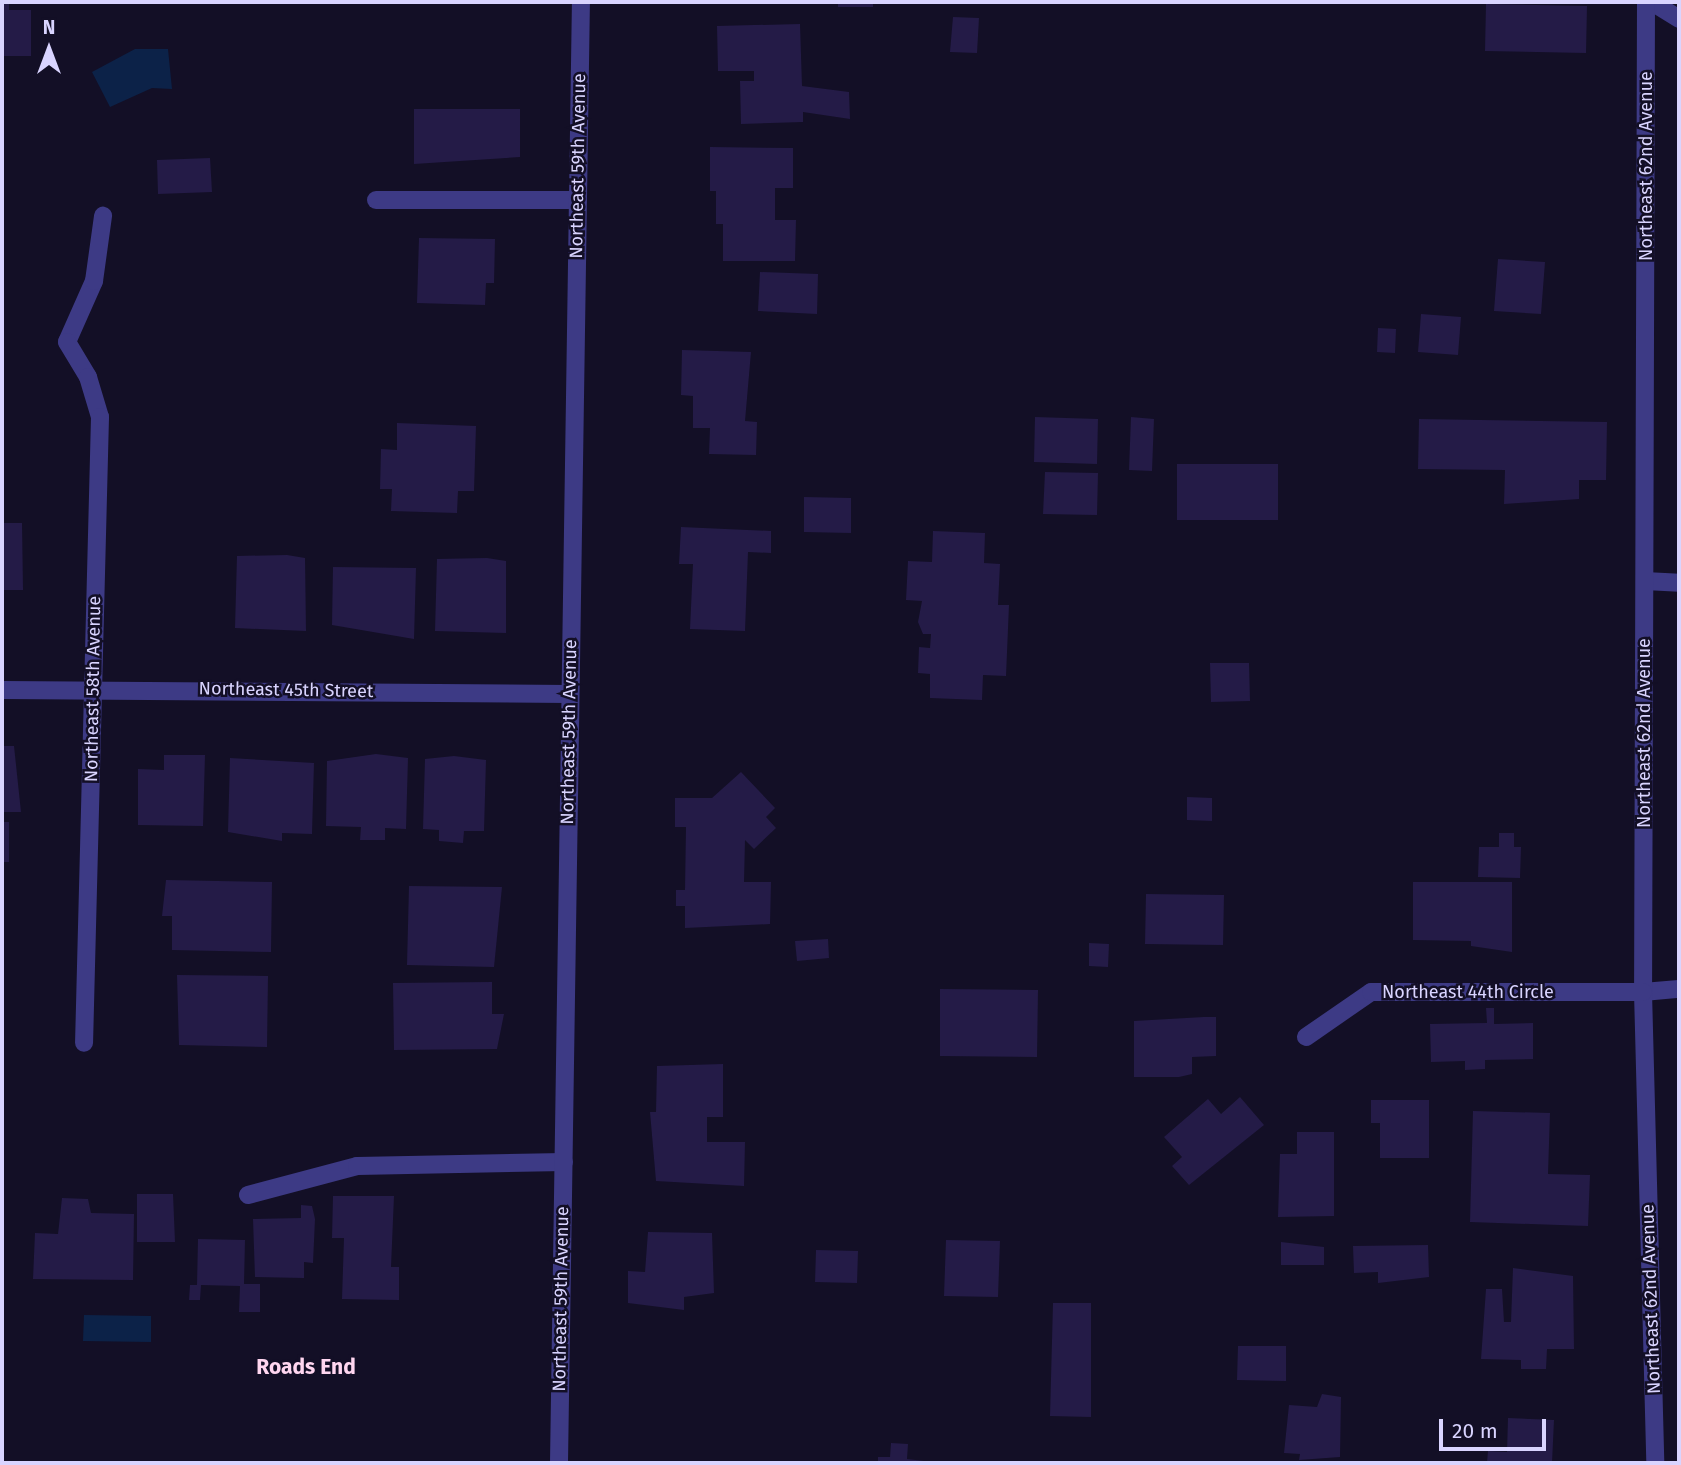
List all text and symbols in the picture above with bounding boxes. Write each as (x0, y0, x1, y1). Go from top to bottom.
north arrow (14, 14, 84, 84)
text: N (43, 16, 55, 39)
street label: Northeast 62nd Avenue (1635, 71, 1657, 261)
street label: Northeast 59th Avenue (566, 73, 590, 259)
street label: Northeast 58th Avenue (81, 596, 105, 782)
street label: Northeast 62nd Avenue (1633, 638, 1655, 828)
street label: Northeast 59th Avenue (557, 639, 581, 825)
street label: Northeast 45th Street (198, 678, 374, 702)
street label: Northeast 44th Circle (1382, 981, 1554, 1003)
street label: Northeast 62nd Avenue (1637, 1204, 1665, 1394)
street label: Northeast 59th Avenue (549, 1206, 573, 1392)
district label: Roads End (256, 1354, 356, 1380)
scale bar (1443, 1406, 1550, 1450)
text: 20 m (1452, 1418, 1498, 1444)

